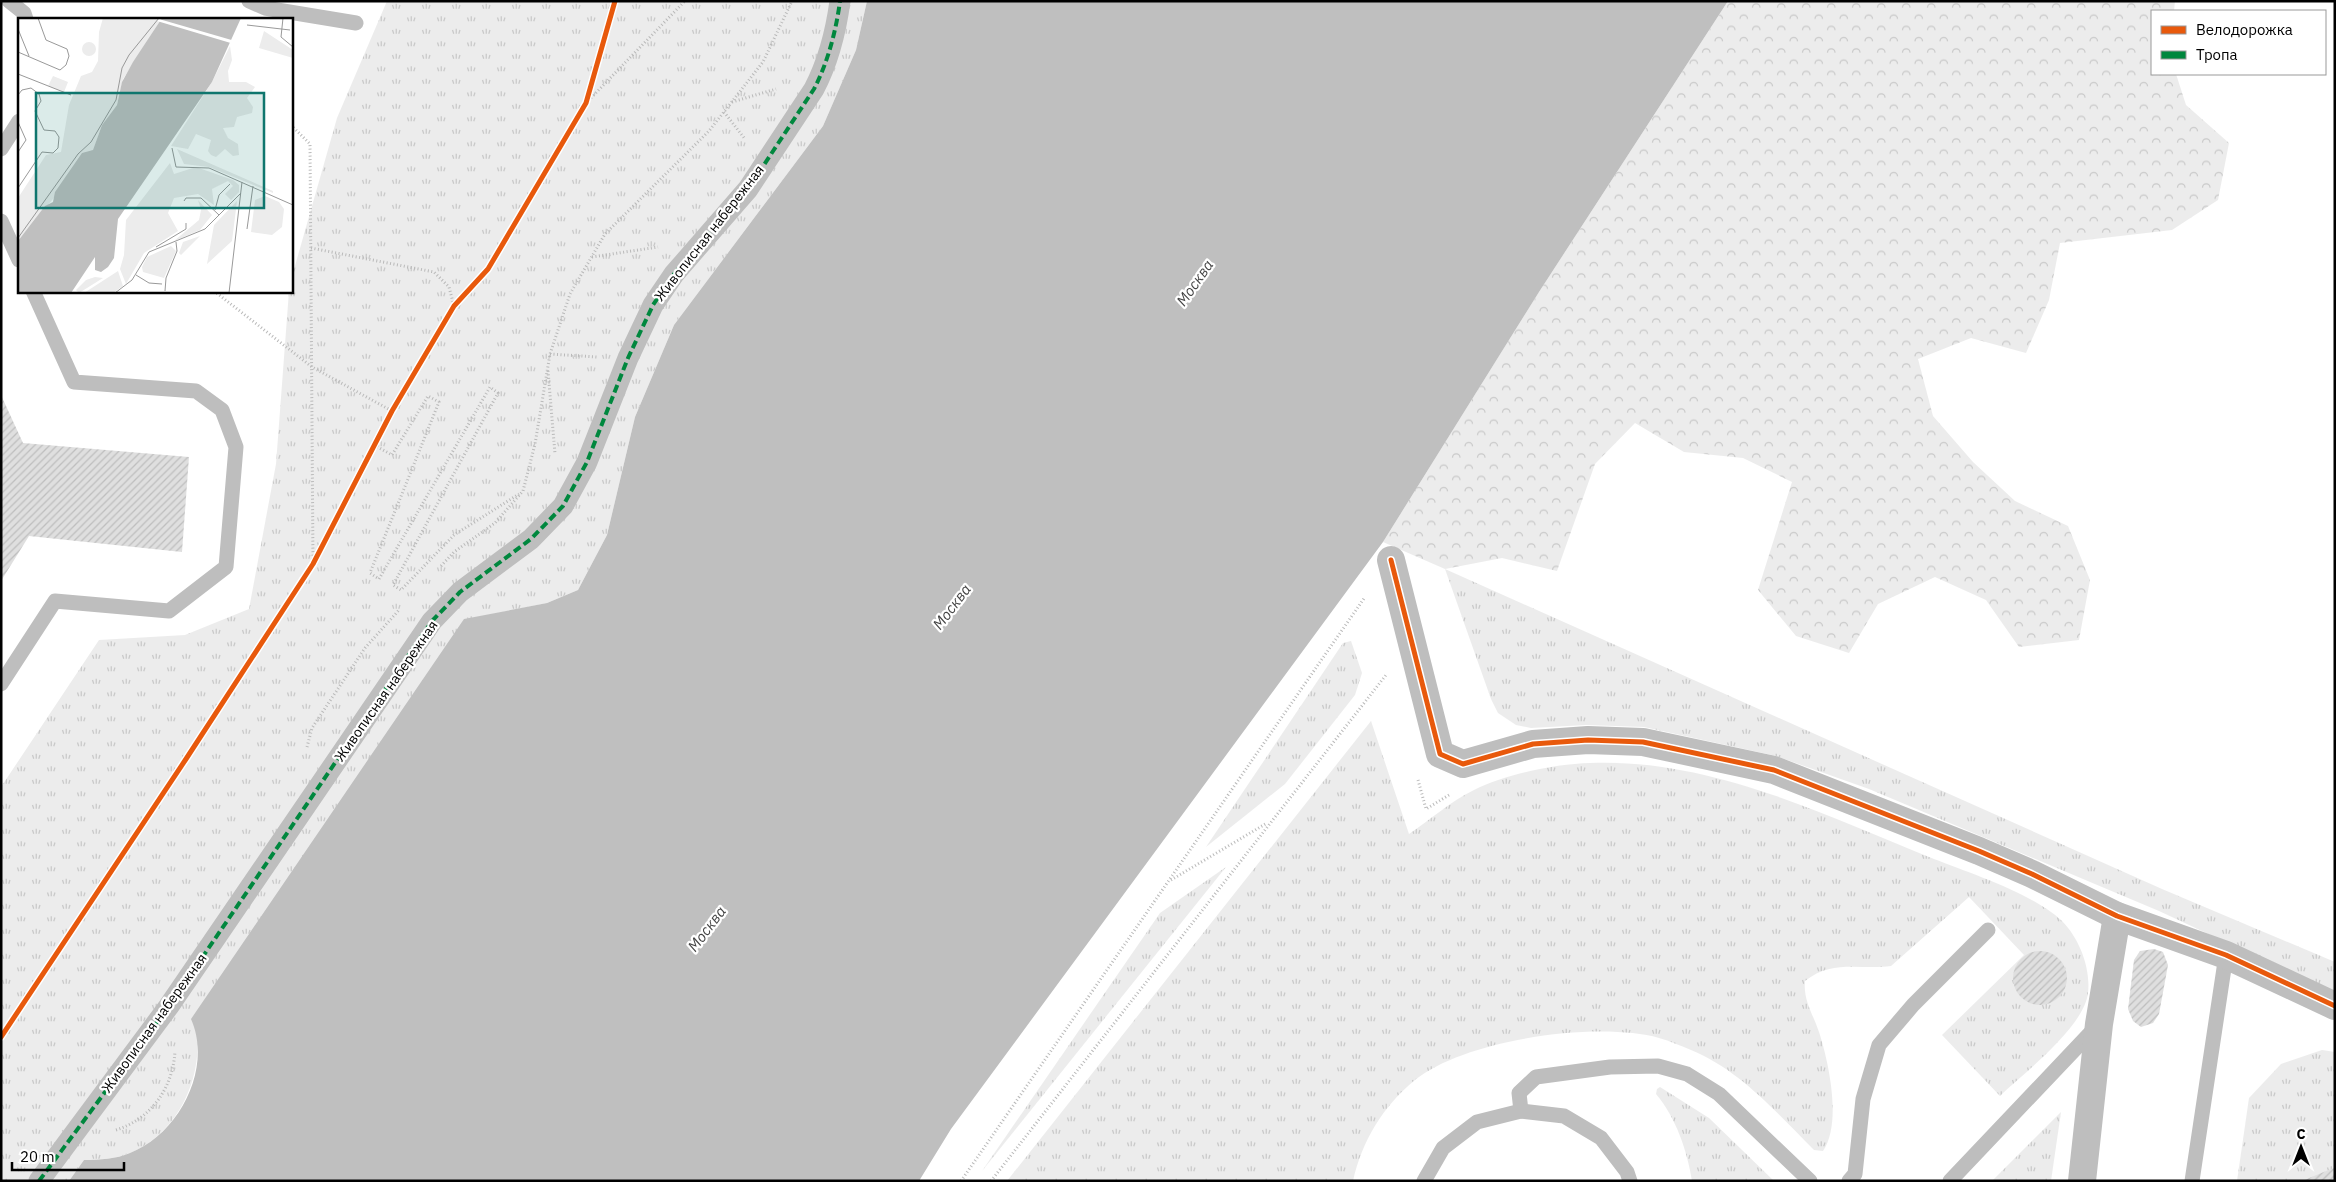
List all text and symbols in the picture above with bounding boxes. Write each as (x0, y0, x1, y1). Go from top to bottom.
legend (2151, 10, 2326, 75)
inset map (18, 18, 292, 292)
text: Велодорожка (2196, 20, 2293, 39)
text: Тропа (2196, 45, 2238, 64)
street label: Живописная набережная (650, 161, 768, 305)
water label: Москва (1172, 256, 1217, 310)
water label: Москва (928, 580, 975, 633)
street label: Живописная набережная (330, 617, 442, 765)
water label: Москва (683, 902, 730, 955)
street label: Живописная набережная (97, 950, 211, 1096)
north arrow (2276, 1122, 2326, 1172)
text: С (2296, 1125, 2306, 1143)
scale bar (12, 1140, 125, 1172)
text: 20 m (20, 1147, 55, 1166)

